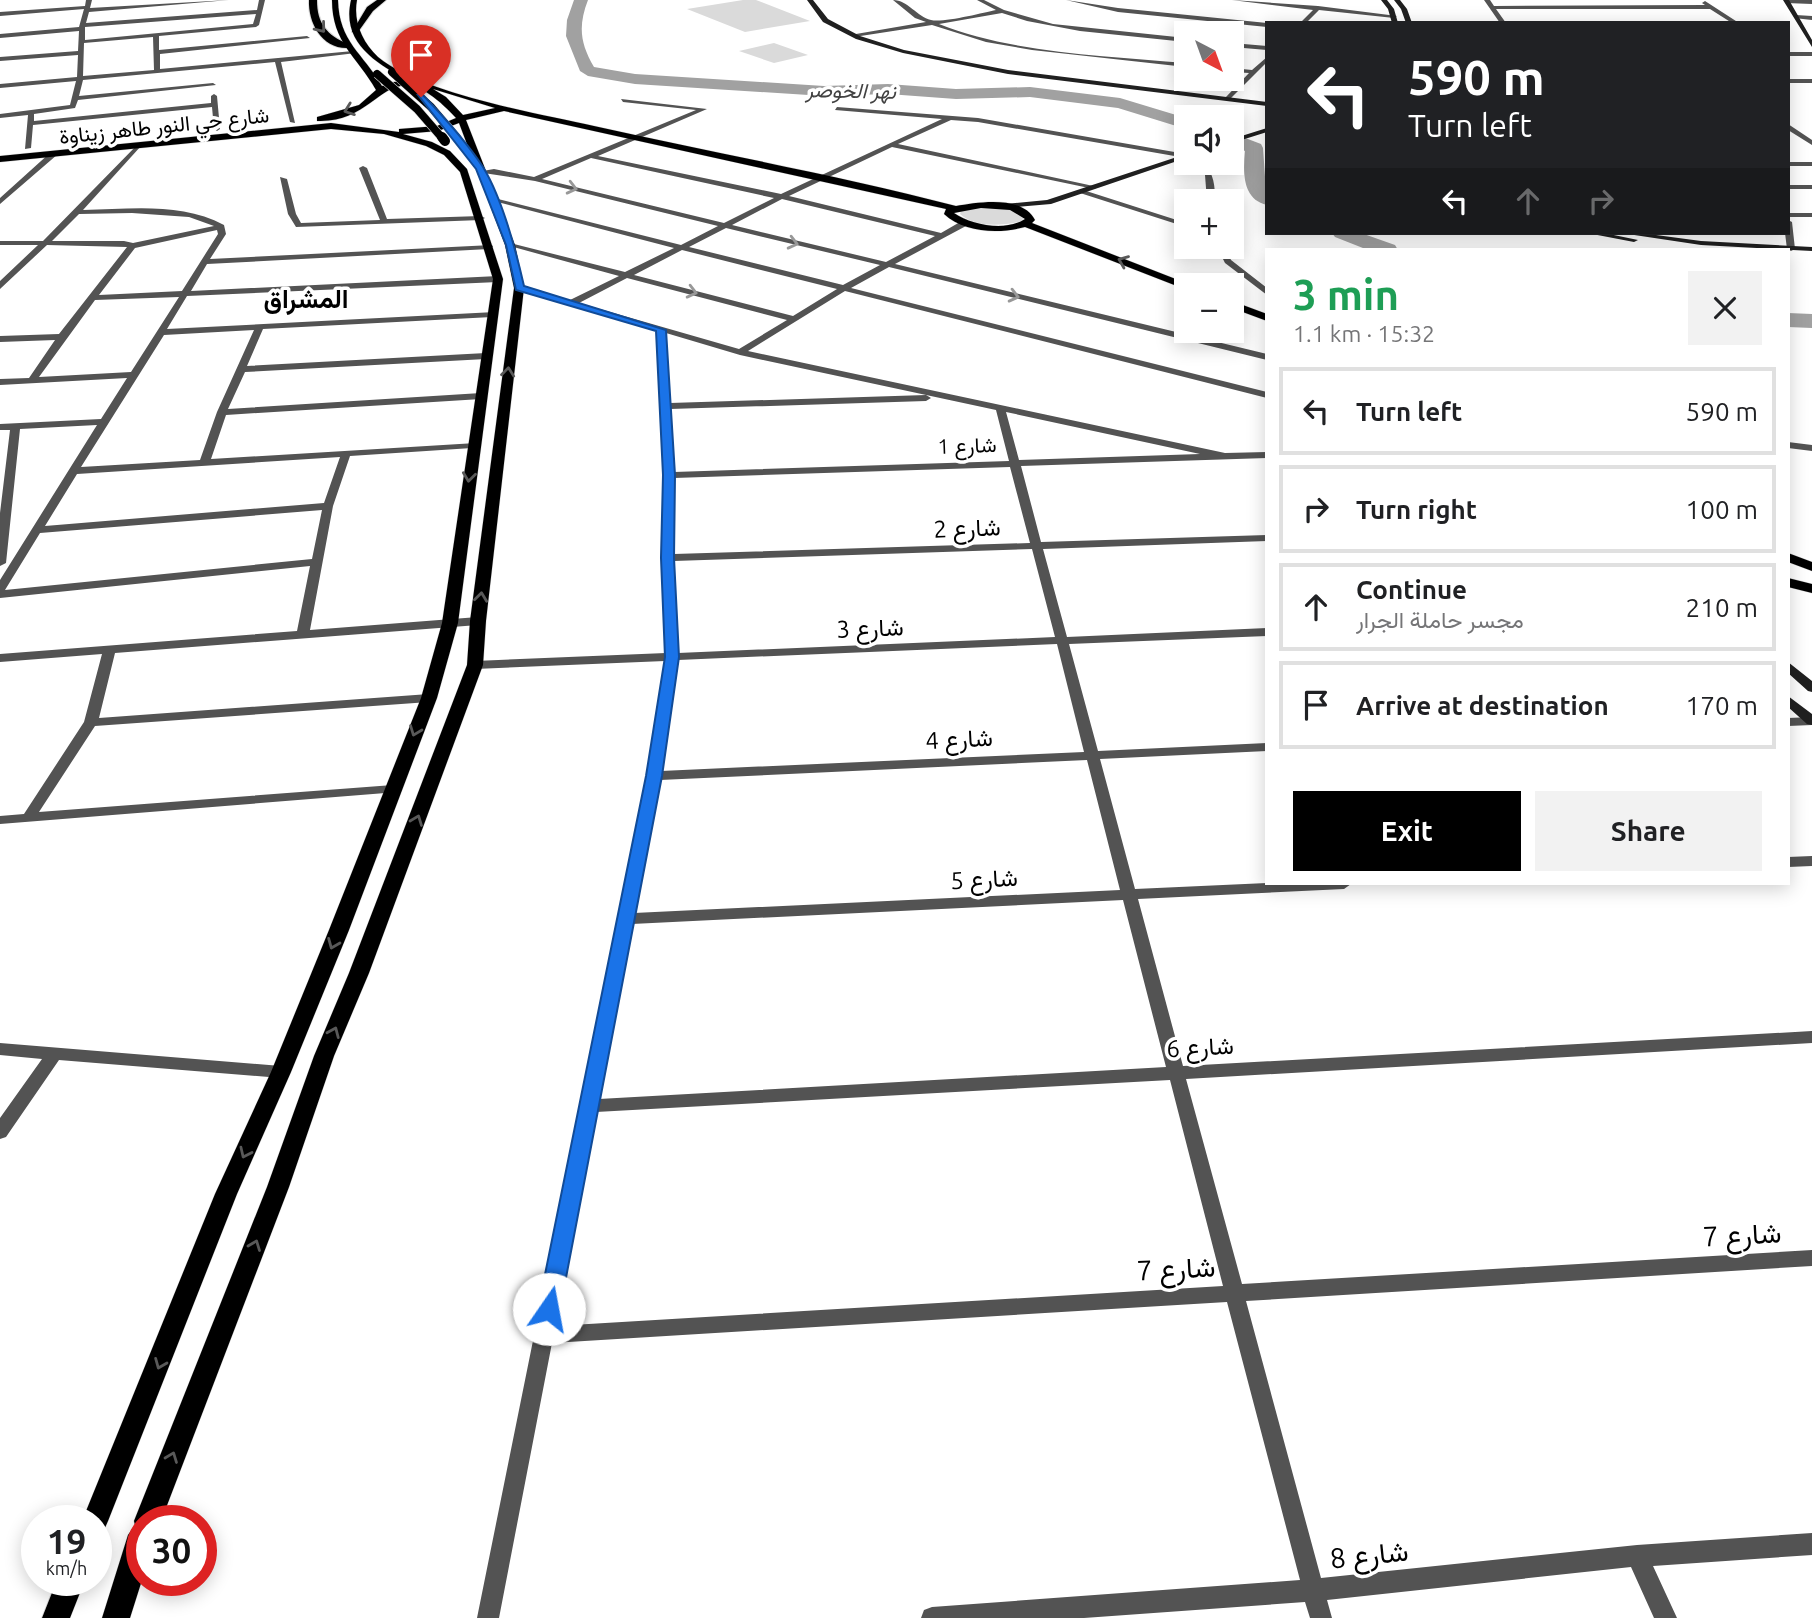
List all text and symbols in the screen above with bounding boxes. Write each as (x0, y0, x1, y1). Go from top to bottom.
one-way arrow (313, 20, 325, 33)
north arrow (1174, 21, 1244, 91)
map controls (1174, 21, 1244, 343)
pin (391, 25, 451, 97)
icon: arrive (402, 36, 440, 74)
icon: left (1293, 49, 1384, 140)
text: 590 m (1408, 49, 1545, 104)
water label: نهر الخوصر (804, 77, 897, 105)
street label: شارع حي النور طاهر زيناوة (58, 102, 271, 154)
one-way arrow (344, 102, 356, 116)
button: sound (1174, 105, 1244, 175)
text: Turn left (1408, 107, 1532, 143)
one-way arrow (566, 180, 578, 194)
icon: left (1436, 182, 1474, 220)
icon: ahead (1509, 182, 1547, 220)
icon: right (1582, 182, 1620, 220)
button: + (1174, 189, 1244, 259)
one-way arrow (787, 235, 799, 249)
one-way arrow (1118, 256, 1130, 270)
text: 3 min (1293, 271, 1399, 318)
button: close (1688, 271, 1762, 345)
button: − (1174, 273, 1244, 343)
district label: المشراق (263, 284, 349, 315)
one-way arrow (686, 284, 698, 298)
one-way arrow (1008, 288, 1020, 302)
text: 1.1 km · 15:32 (1293, 321, 1435, 346)
one-way arrow (500, 366, 515, 377)
icon: left (1297, 392, 1335, 430)
text: Turn left (1356, 397, 1462, 426)
text: 590 m (1686, 397, 1758, 426)
street label: شارع 1 (937, 432, 997, 461)
one-way arrow (461, 471, 476, 482)
icon: right (1297, 490, 1335, 528)
text: Turn right (1356, 495, 1477, 524)
text: 100 m (1686, 495, 1758, 524)
street label: شارع 2 (933, 513, 1001, 546)
text: Continue (1356, 575, 1467, 604)
icon: ahead (1297, 588, 1335, 626)
one-way arrow (473, 592, 488, 603)
text: 210 m (1686, 593, 1758, 622)
text: مجسر حاملة الجرار (1356, 607, 1524, 632)
street label: شارع 3 (836, 613, 904, 646)
icon: arrive (1297, 686, 1335, 724)
text: Arrive at destination (1356, 691, 1609, 720)
text: 170 m (1686, 691, 1758, 720)
street label: شارع 4 (925, 724, 993, 757)
one-way arrow (410, 725, 424, 737)
button: Exit (1293, 791, 1521, 871)
button: Share (1535, 791, 1762, 871)
one-way arrow (408, 815, 422, 827)
street label: شارع 5 (950, 864, 1018, 897)
one-way arrow (328, 937, 342, 949)
one-way arrow (326, 1027, 340, 1039)
street label: شارع 6 (1166, 1032, 1234, 1065)
one-way arrow (239, 1146, 253, 1158)
street label: شارع 7 (1702, 1216, 1782, 1256)
one-way arrow (247, 1240, 261, 1252)
street label: شارع 7 (1136, 1250, 1216, 1290)
position arrow (512, 1272, 586, 1346)
one-way arrow (154, 1357, 168, 1369)
one-way arrow (164, 1452, 178, 1464)
speed limit sign: 30 (126, 1505, 217, 1596)
text: 19 (47, 1521, 86, 1561)
street label: شارع 8 (1328, 1534, 1410, 1577)
text: km/h (46, 1558, 87, 1578)

